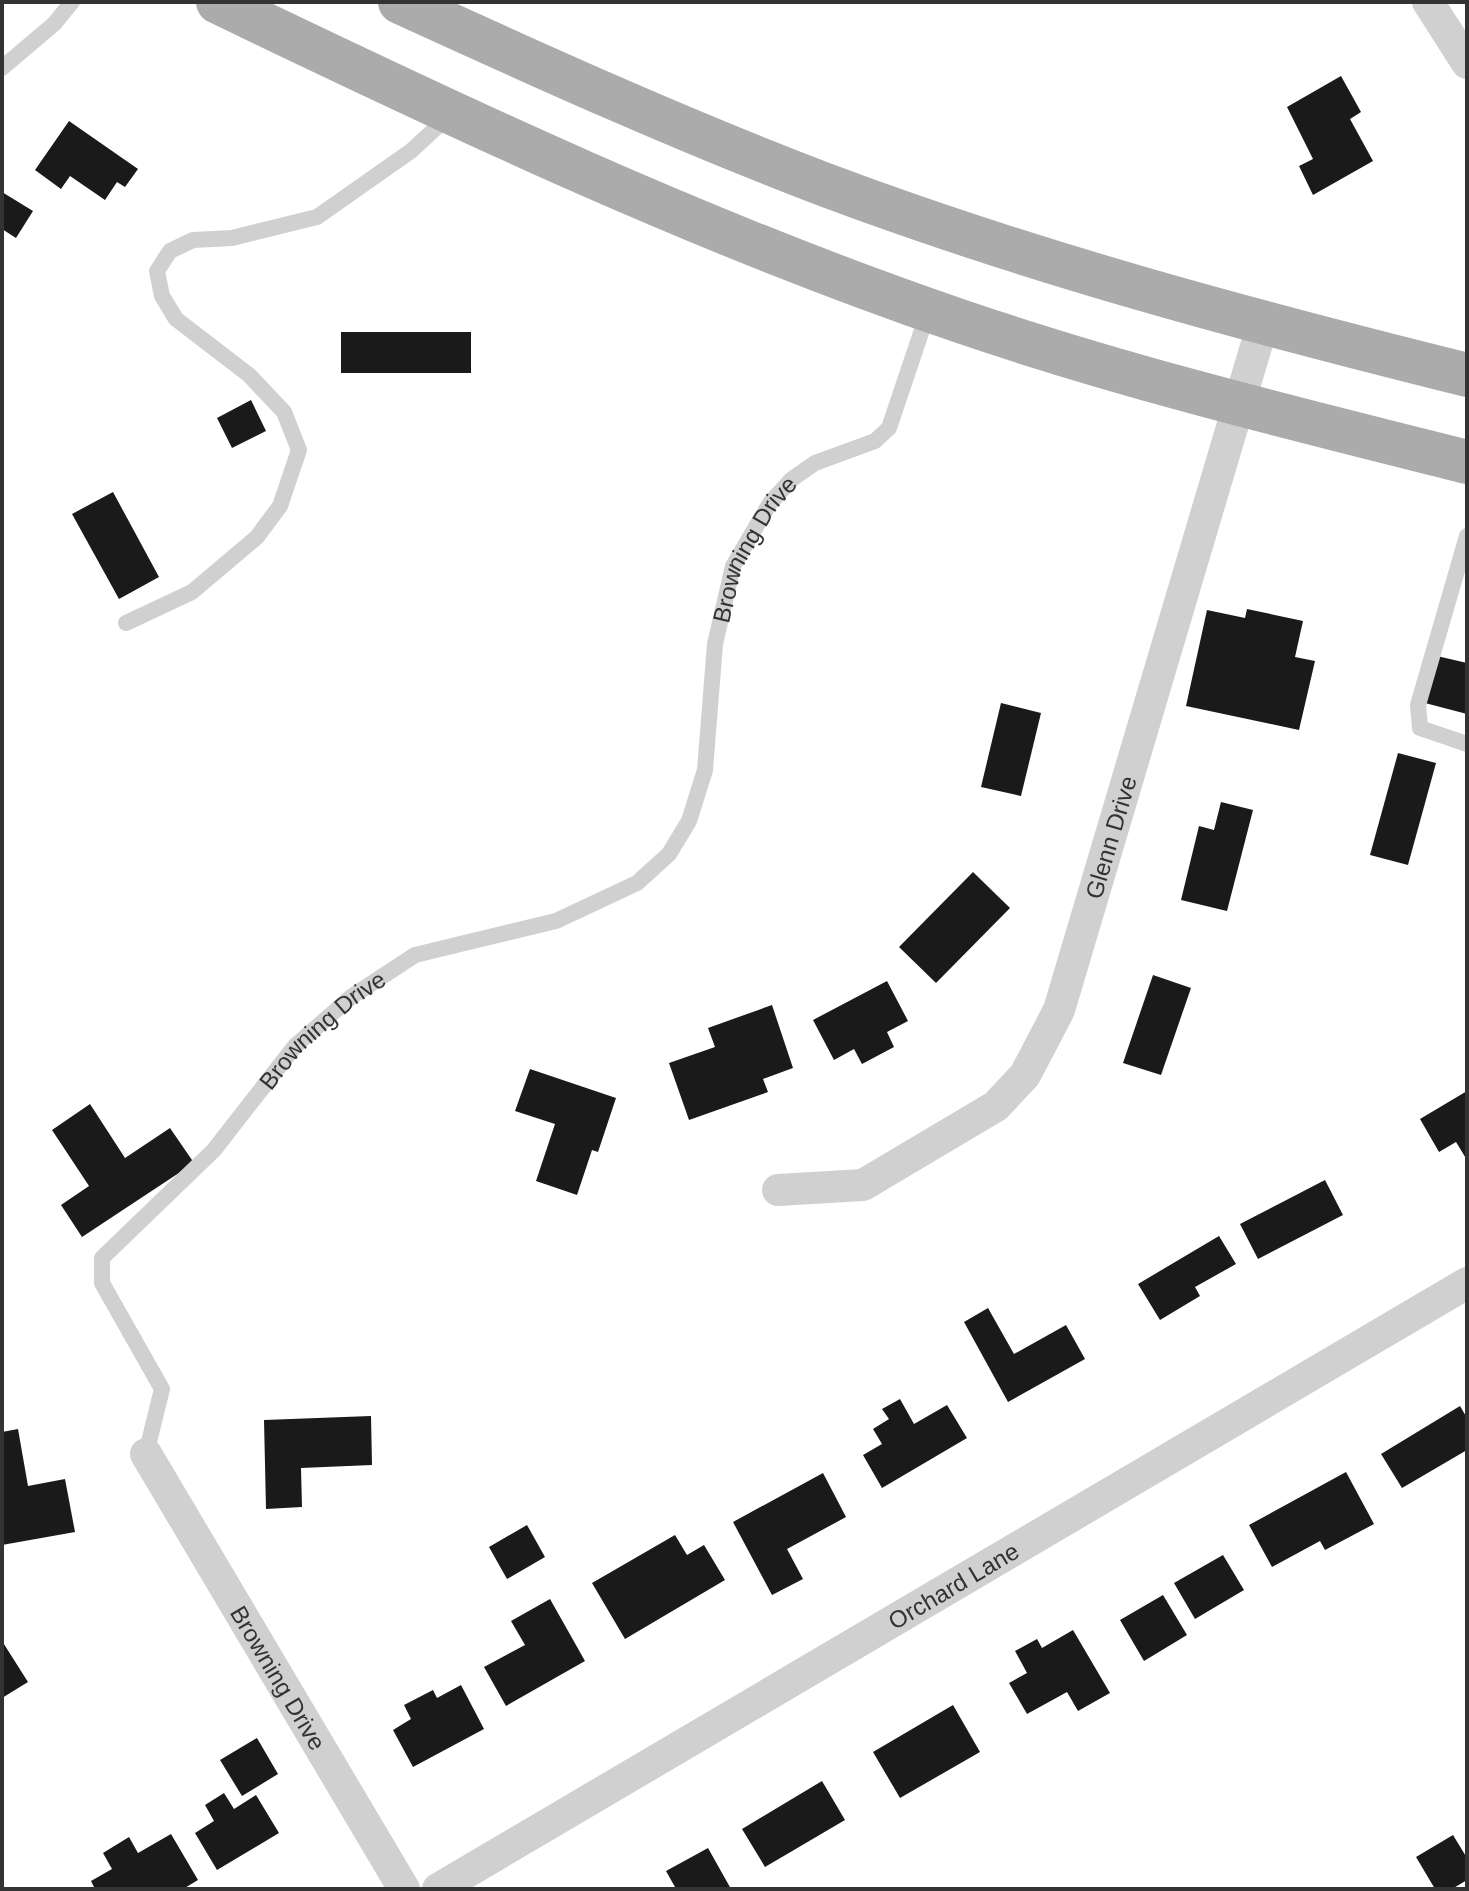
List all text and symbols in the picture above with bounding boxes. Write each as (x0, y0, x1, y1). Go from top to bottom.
street label: Browning Drive (707, 470, 802, 625)
street label: Glenn Drive (1079, 772, 1141, 902)
street label: Browning Drive (253, 965, 390, 1094)
street label: Orchard Lane (883, 1537, 1023, 1634)
street label: Browning Drive (225, 1601, 332, 1755)

